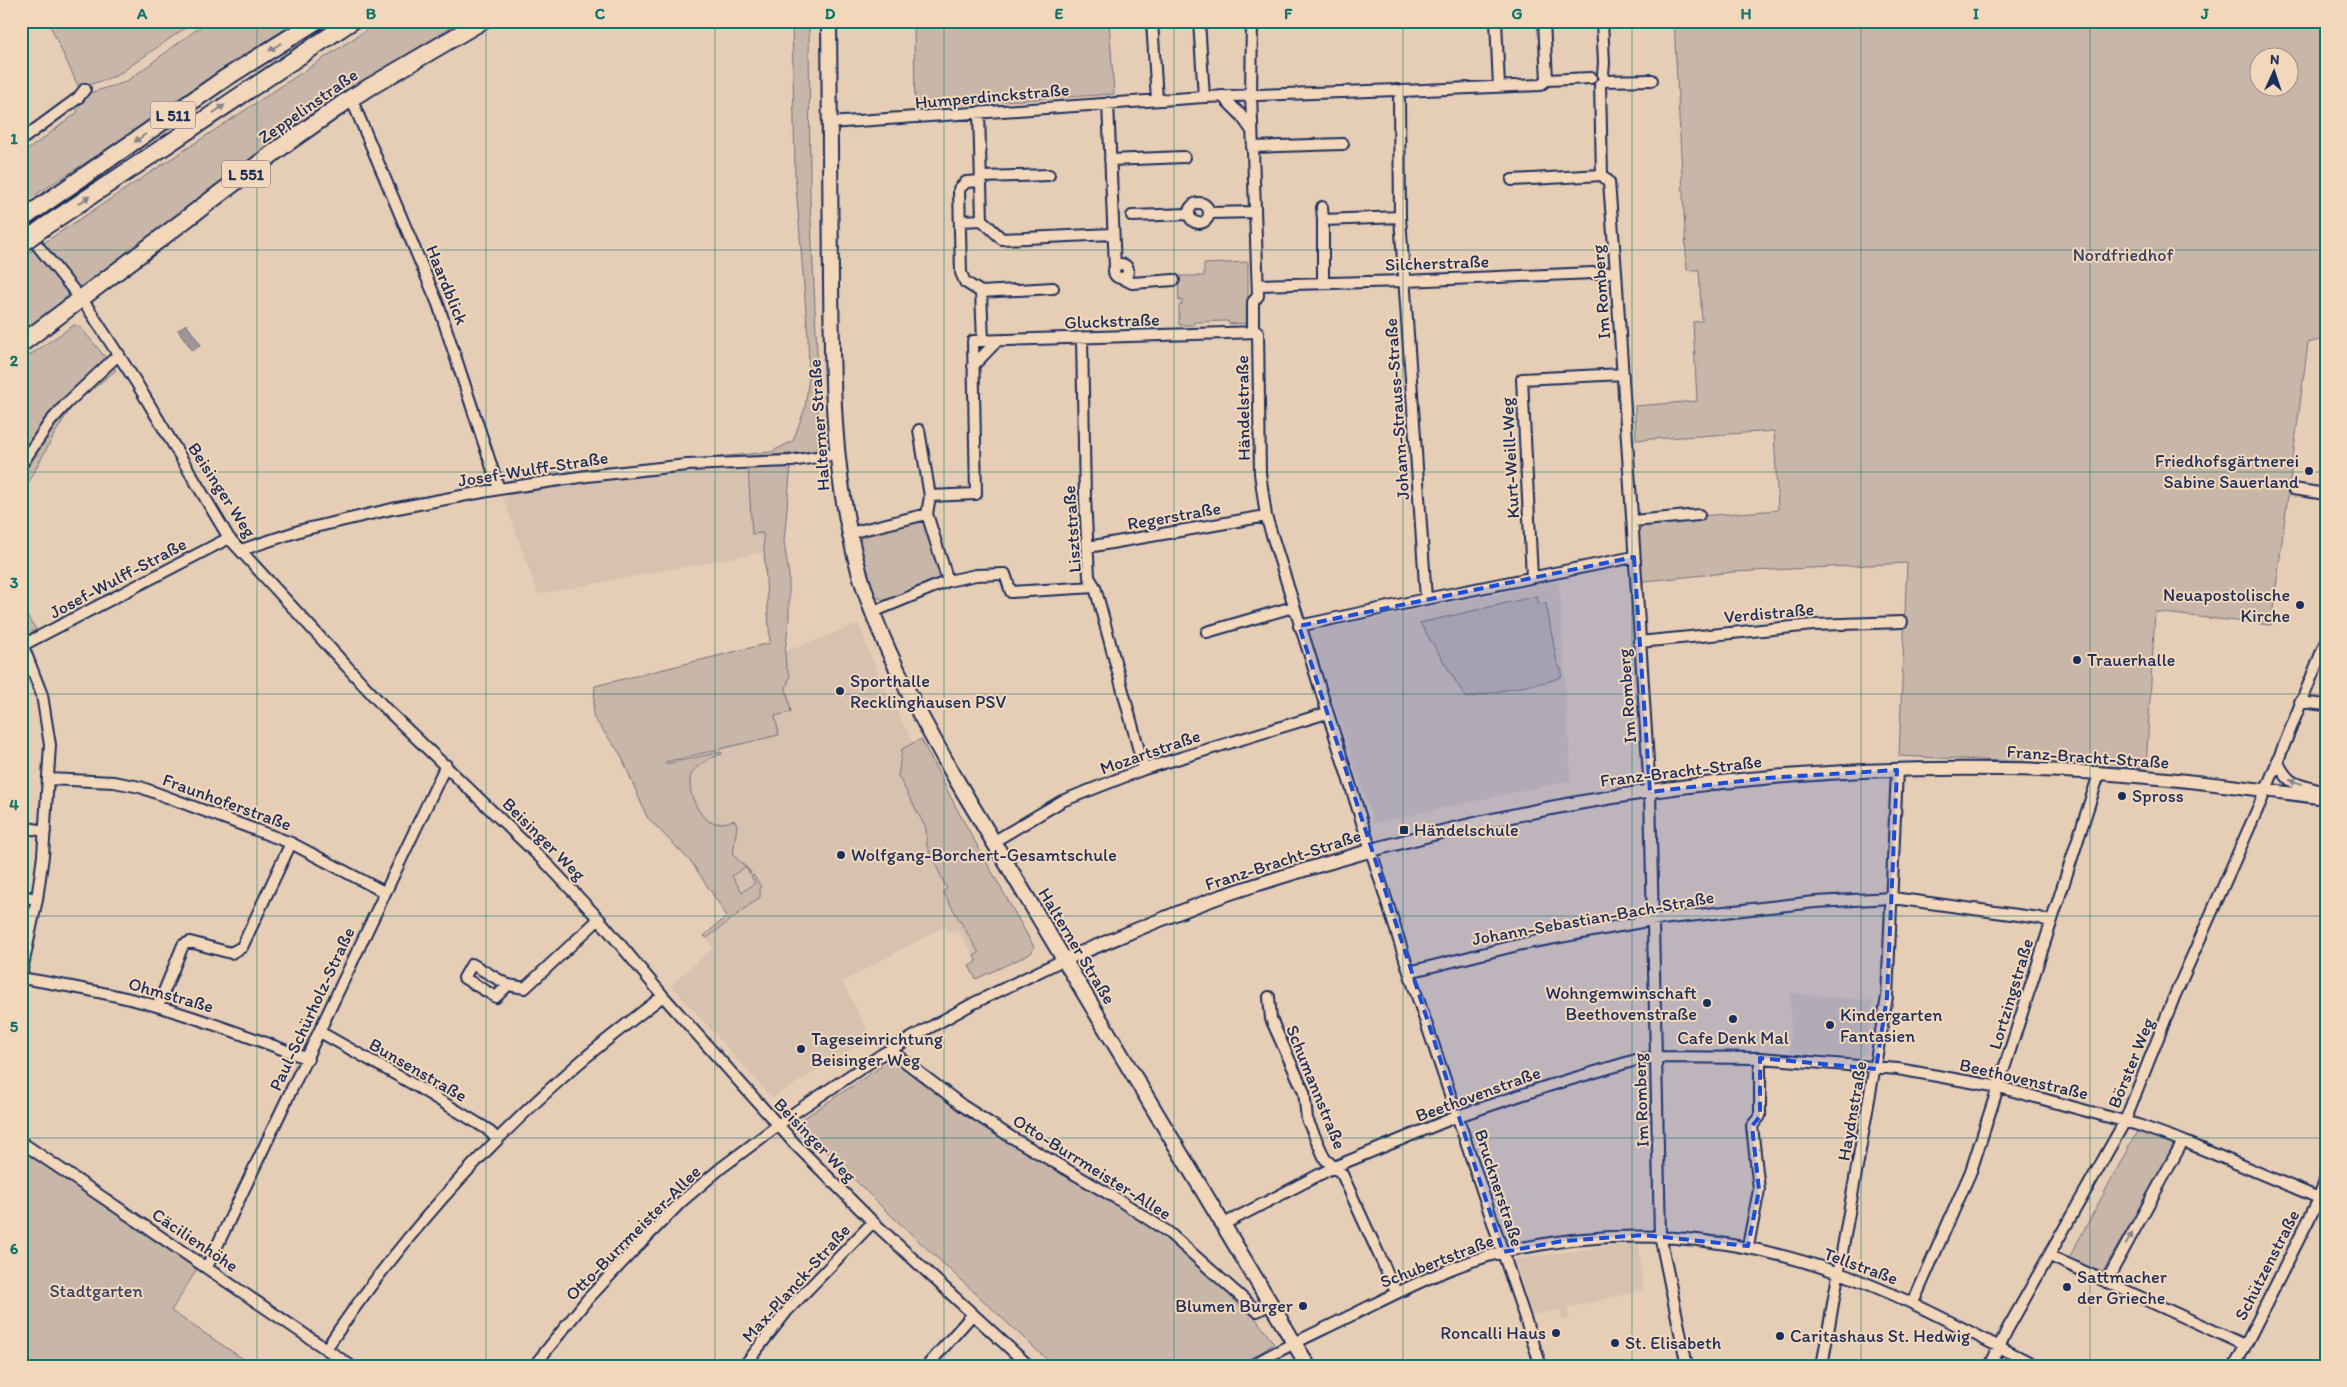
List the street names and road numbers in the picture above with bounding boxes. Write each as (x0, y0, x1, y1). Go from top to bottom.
street label: Zeppelinstraße (254, 64, 362, 148)
street label: Humperdinckstraße (914, 78, 1070, 114)
road number: L 511 (150, 102, 196, 128)
road number: L 551 (222, 160, 270, 188)
street label: Haardblick (421, 242, 473, 329)
street label: Im Romberg (1587, 243, 1615, 340)
street label: Silcherstraße (1385, 250, 1489, 276)
street label: Gluckstraße (1064, 308, 1160, 334)
street label: Johann-Strauss-Straße (1380, 317, 1414, 501)
street label: Händelstraße (1231, 355, 1255, 461)
street label: Halterner Straße (803, 358, 835, 492)
street label: Kurt-Weill-Weg (1496, 396, 1524, 519)
street label: Beisinger Weg (183, 438, 261, 542)
street label: Josef-Wulff-Straße (456, 446, 610, 492)
street label: Lisztstraße (1058, 485, 1086, 573)
street label: Regerstraße (1126, 497, 1222, 535)
street label: Josef-Wulff-Straße (46, 533, 190, 623)
street label: Verdistraße (1723, 598, 1815, 628)
street label: Im Romberg (1613, 647, 1641, 744)
street label: Mozartstraße (1097, 725, 1203, 779)
street label: Franz-Bracht-Straße (2006, 740, 2170, 774)
street label: Franz-Bracht-Straße (1599, 750, 1763, 792)
street label: Fraunhoferstraße (159, 768, 295, 836)
street label: Beisinger Weg (498, 793, 591, 886)
street label: Franz-Bracht-Straße (1202, 824, 1364, 896)
street label: Halterner Straße (1034, 884, 1120, 1008)
street label: Johann-Sebastian-Bach-Straße (1470, 886, 1716, 950)
street label: Paul-Schürholz-Straße (264, 924, 360, 1094)
street label: Lortzingstraße (1984, 936, 2038, 1052)
street label: Ohmstraße (126, 972, 216, 1018)
street label: Börster Weg (2103, 1014, 2159, 1111)
street label: Schumannstraße (1281, 1022, 1351, 1152)
street label: Bunsenstraße (365, 1033, 471, 1107)
street label: Im Romberg (1628, 1051, 1654, 1148)
street label: Beethovenstraße (1957, 1053, 2091, 1105)
street label: Haydnstraße (1832, 1059, 1872, 1163)
street label: Beethovenstraße (1412, 1061, 1544, 1127)
street label: Beisinger Weg (769, 1093, 861, 1187)
street label: Otto-Burrmeister-Allee (1009, 1109, 1175, 1225)
street label: Brucknerstraße (1470, 1126, 1528, 1250)
street label: Otto-Burrmeister-Allee (561, 1161, 705, 1305)
street label: Cäcilienhöhe (148, 1203, 242, 1277)
street label: Schützenstraße (2230, 1206, 2304, 1324)
street label: Max-Planck-Straße (737, 1219, 855, 1347)
street label: Schubertstraße (1377, 1229, 1497, 1293)
street label: Tellstraße (1821, 1242, 1901, 1290)

